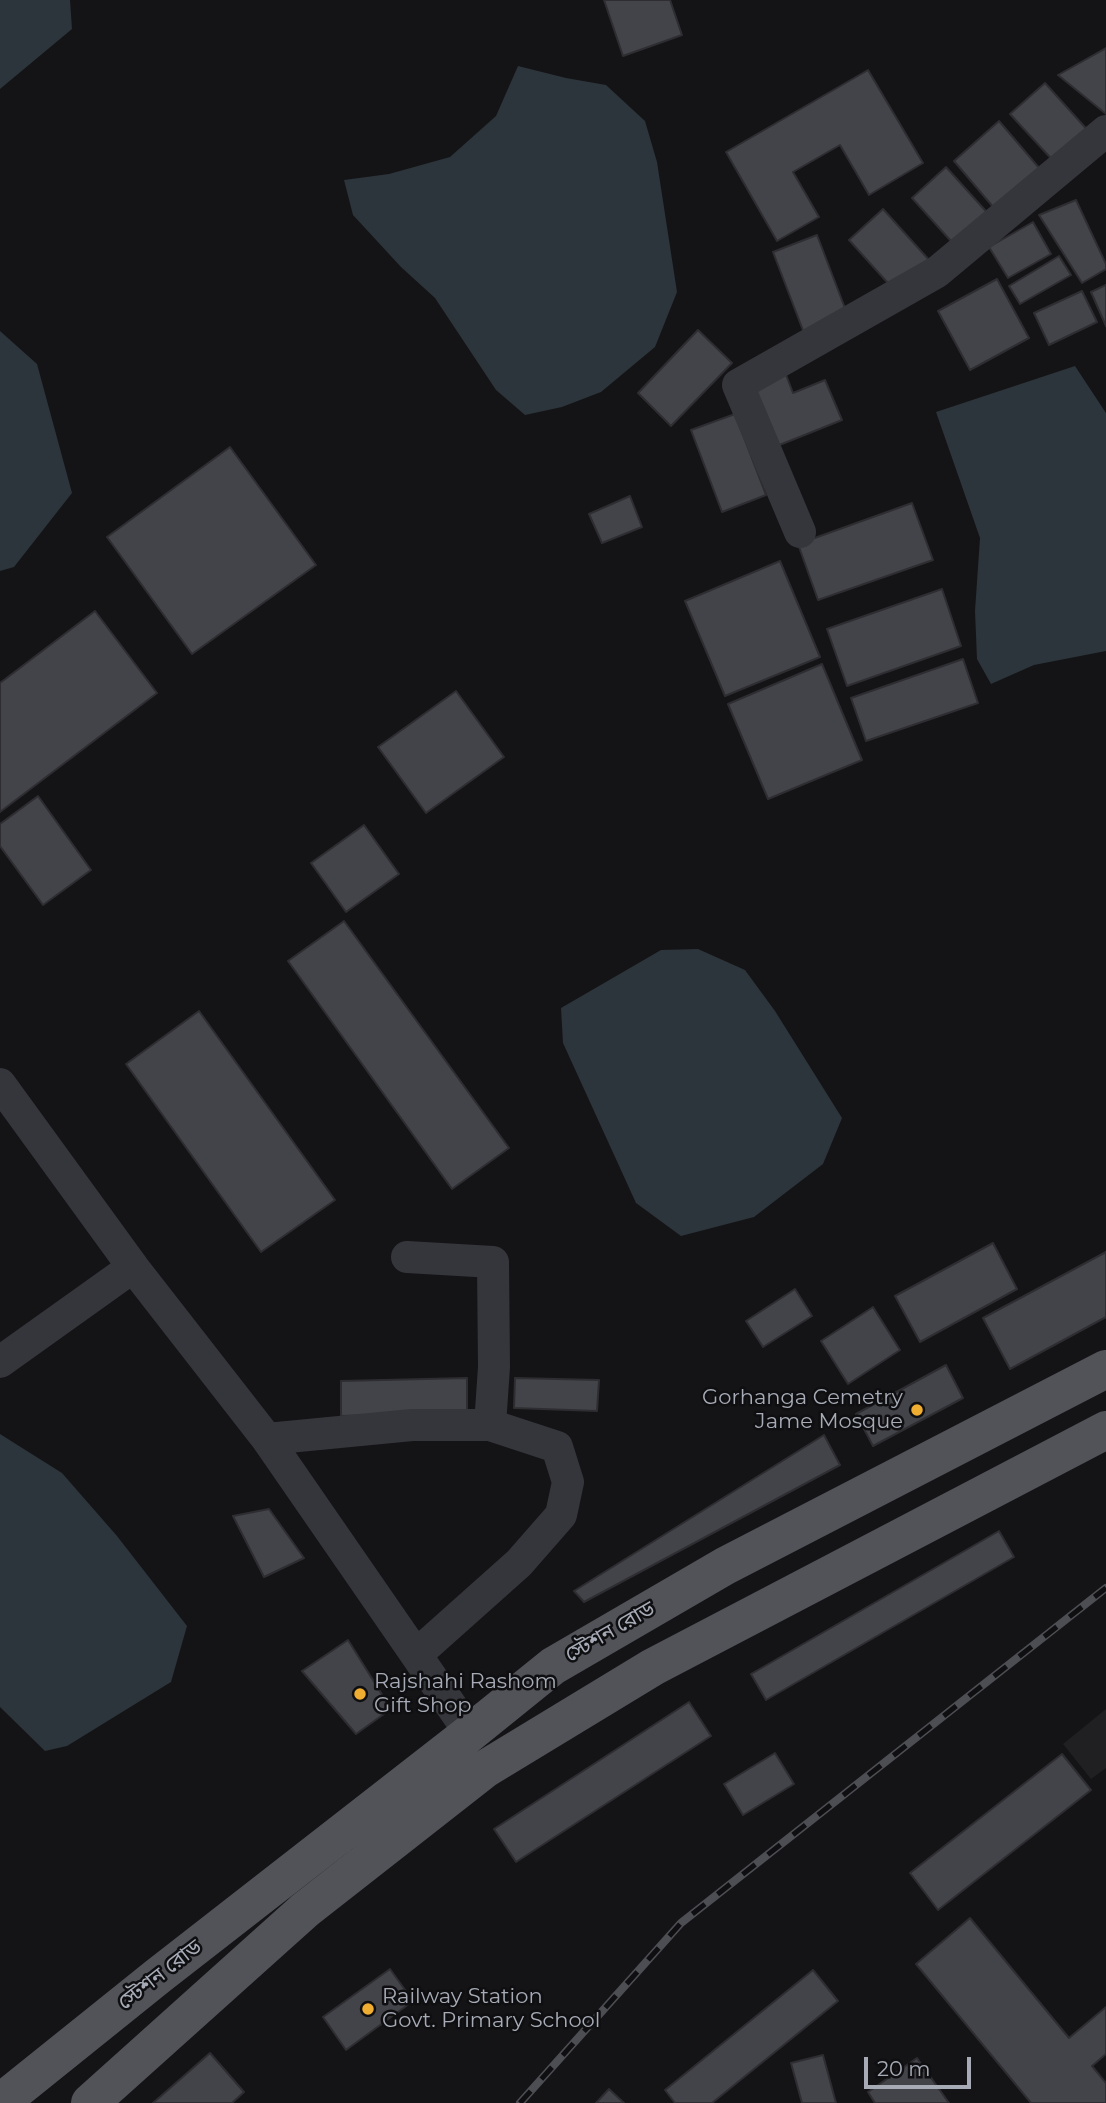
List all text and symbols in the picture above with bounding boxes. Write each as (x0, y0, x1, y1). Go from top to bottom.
place label: Gorhanga Cemetry Jame Mosque (702, 1385, 903, 1435)
marker: Gorhanga Cemetry Jame Mosque (909, 1402, 925, 1418)
street label: স্টেশন রোড (561, 1596, 659, 1668)
place label: Rajshahi Rashom Gift Shop (374, 1669, 557, 1719)
marker: Rajshahi Rashom Gift Shop (352, 1686, 368, 1702)
street label: স্টেশন রোড (113, 1934, 207, 2016)
place label: Railway Station Govt. Primary School (382, 1984, 600, 2034)
marker: Railway Station Govt. Primary School (360, 2001, 376, 2017)
scale bar (868, 2044, 975, 2088)
text: 20 m (877, 2056, 931, 2081)

